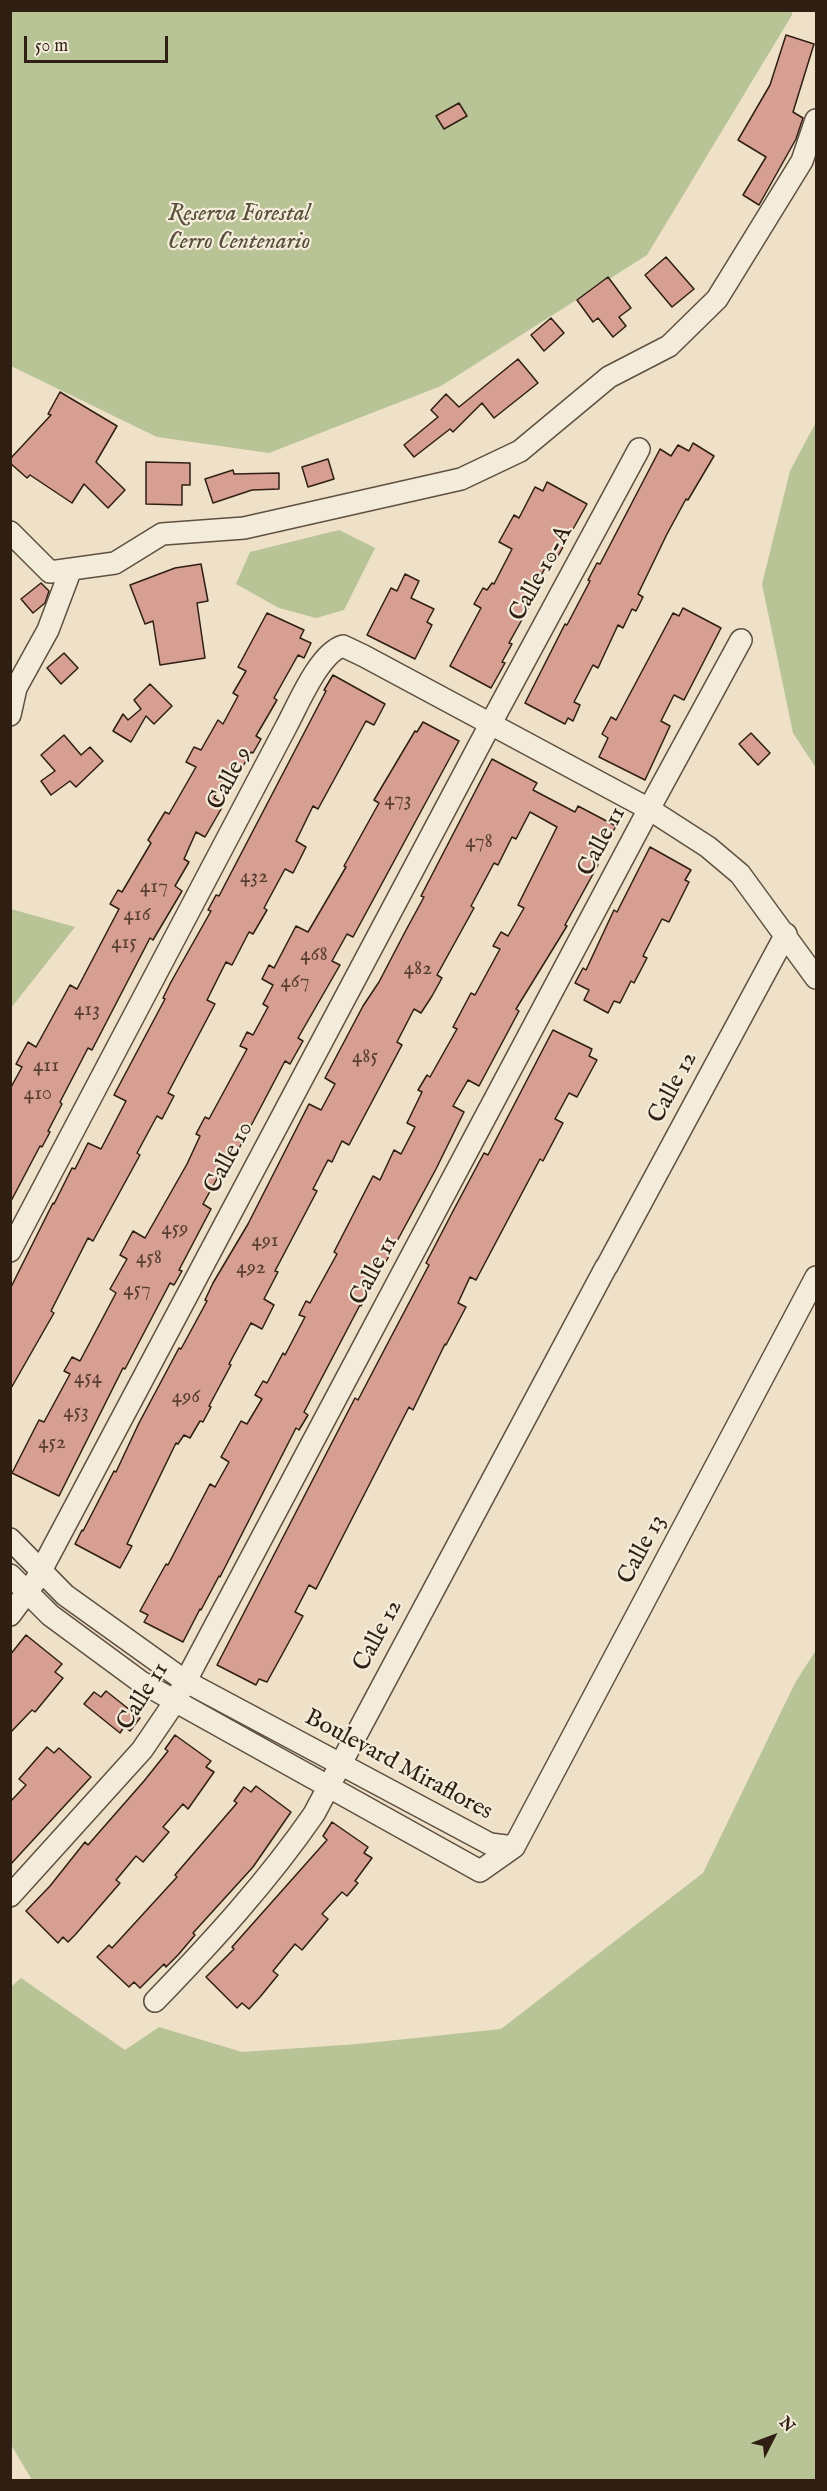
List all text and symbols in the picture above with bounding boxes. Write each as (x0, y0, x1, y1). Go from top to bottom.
scale bar (27, 24, 171, 62)
text: 50 m (35, 35, 68, 58)
park label: Reserva Forestal Cerro Centenario (168, 201, 310, 257)
street label: Calle 10-A (504, 521, 580, 627)
street label: Calle 9 (202, 743, 260, 815)
house number: 473 (384, 788, 412, 814)
street label: Calle 11 (573, 802, 633, 882)
house number: 478 (465, 830, 493, 856)
house number: 432 (240, 865, 268, 891)
house number: 417 (140, 875, 168, 901)
house number: 416 (124, 903, 150, 929)
house number: 415 (111, 931, 137, 957)
house number: 468 (300, 943, 328, 969)
house number: 482 (404, 957, 432, 983)
house number: 467 (281, 970, 309, 996)
house number: 413 (74, 998, 100, 1024)
house number: 485 (352, 1045, 378, 1071)
street label: Calle 12 (643, 1047, 705, 1129)
house number: 411 (33, 1054, 59, 1080)
house number: 410 (24, 1082, 52, 1108)
street label: Calle 10 (199, 1117, 261, 1199)
house number: 459 (162, 1217, 188, 1243)
house number: 491 (251, 1229, 279, 1255)
street label: Calle 11 (345, 1231, 405, 1311)
house number: 458 (136, 1246, 162, 1272)
house number: 492 (236, 1256, 266, 1282)
house number: 457 (123, 1278, 151, 1304)
house number: 454 (74, 1366, 102, 1392)
house number: 496 (172, 1385, 200, 1411)
house number: 453 (63, 1400, 89, 1426)
house number: 452 (38, 1431, 66, 1457)
street label: Calle 13 (613, 1510, 673, 1590)
street label: Calle 12 (348, 1595, 410, 1677)
street label: Calle 11 (112, 1658, 176, 1736)
street label: Boulevard Miraflores (299, 1704, 497, 1828)
north arrow (743, 2407, 803, 2467)
text: N (774, 2413, 798, 2437)

